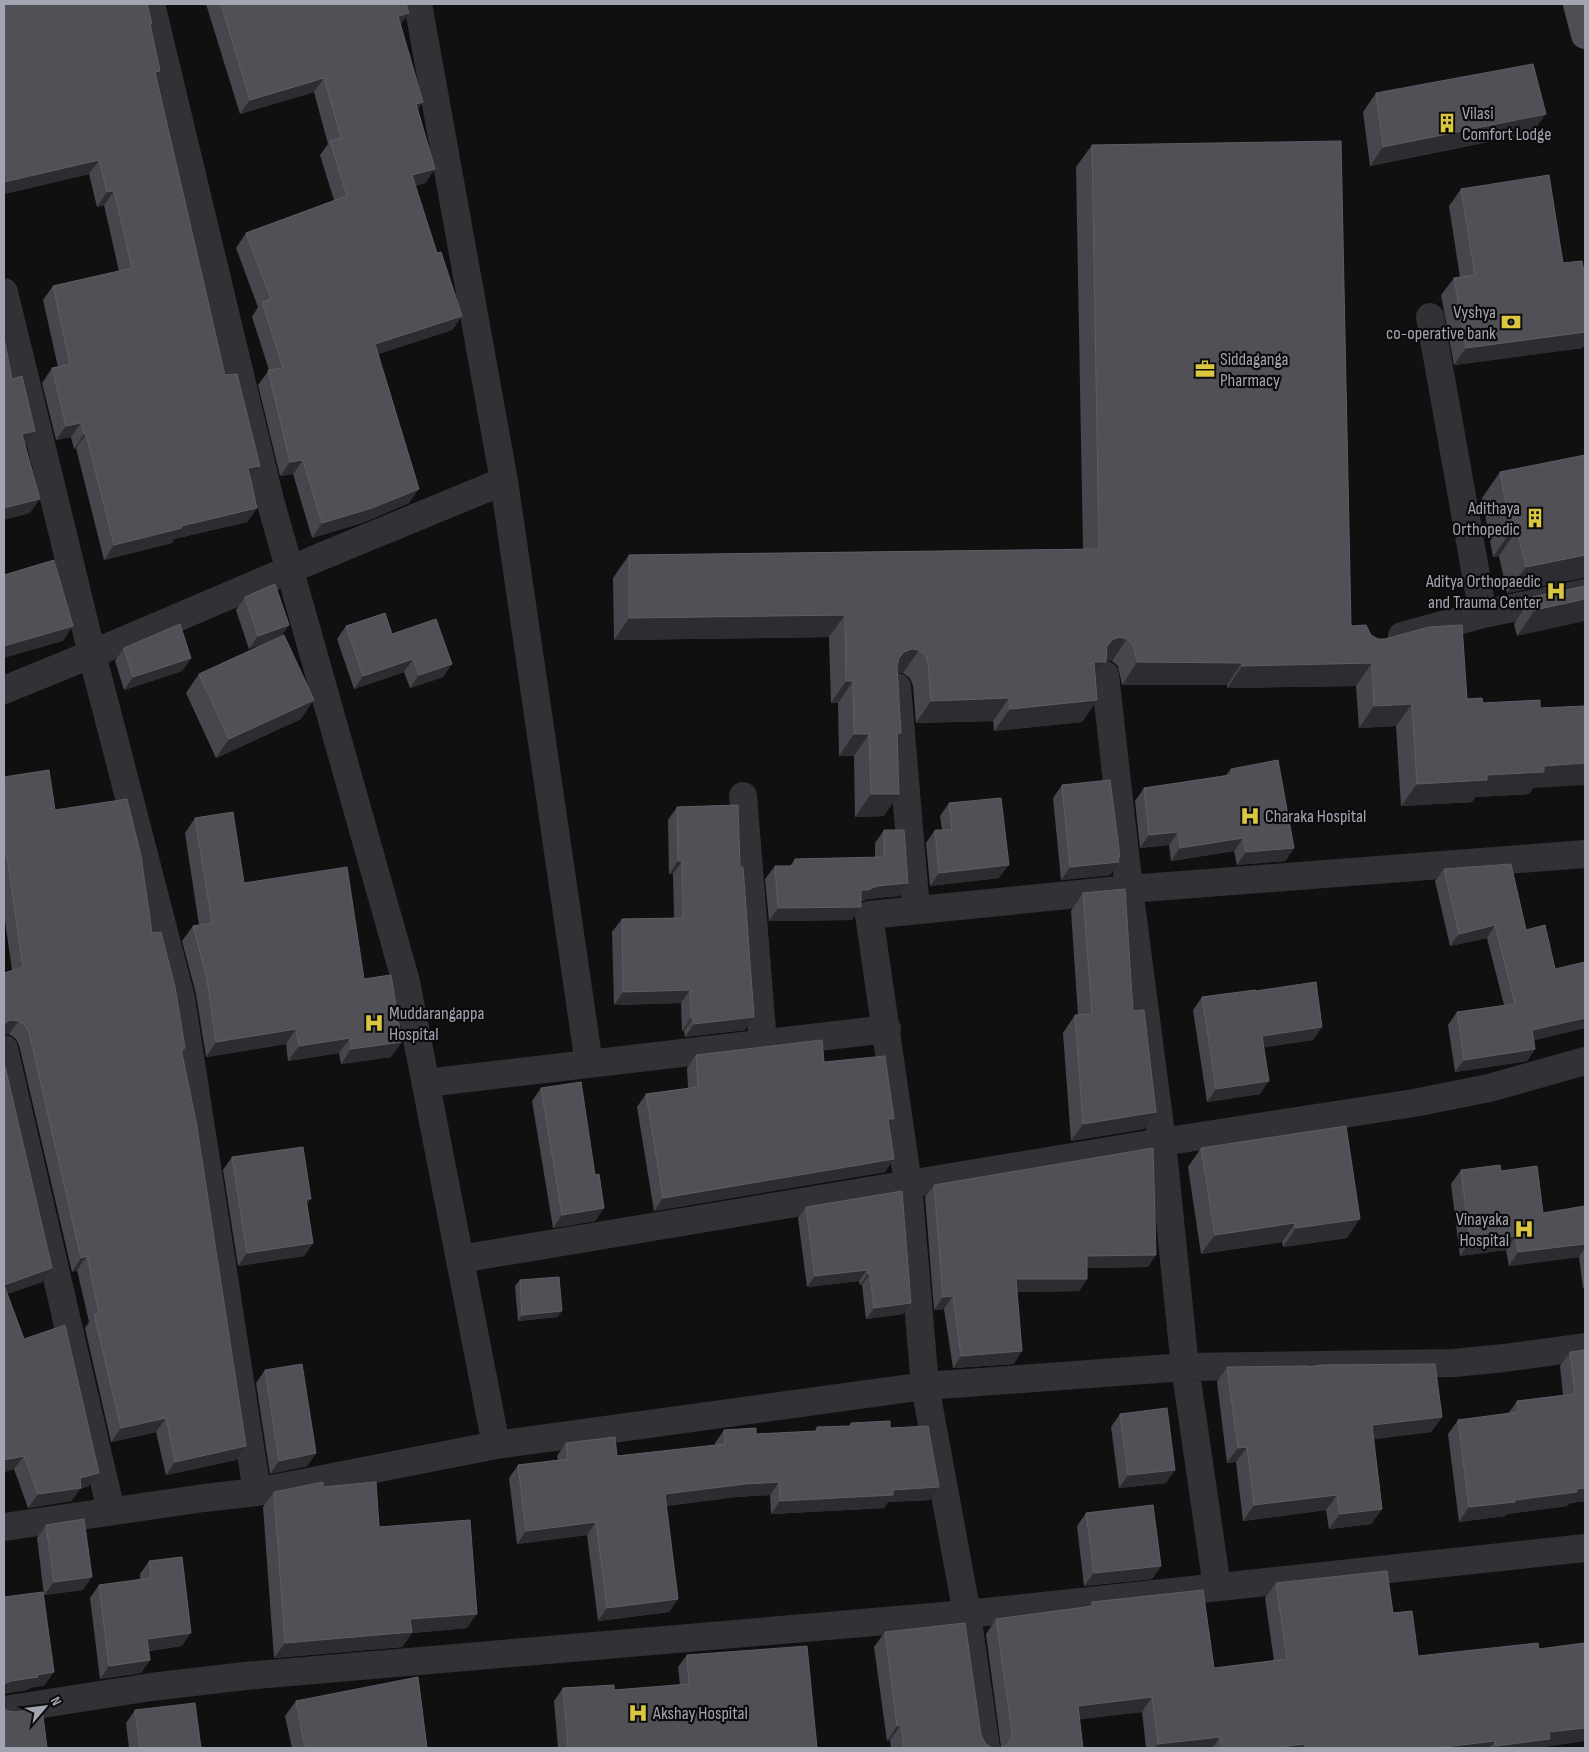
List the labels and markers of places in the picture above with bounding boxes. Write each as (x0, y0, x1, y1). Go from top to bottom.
place label: Vilasi Comfort Lodge (1462, 103, 1551, 145)
building icon: Vilasi Comfort Lodge (1436, 112, 1458, 134)
place label: Vyshya co-operative bank (1386, 302, 1496, 344)
bank icon: Vyshya co-operative bank (1500, 311, 1522, 333)
place label: Siddaganga Pharmacy (1220, 349, 1289, 391)
office icon: Siddaganga Pharmacy (1194, 358, 1216, 380)
place label: Adithaya Orthopedic (1452, 498, 1520, 540)
building icon: Adithaya Orthopedic (1524, 507, 1546, 529)
place label: Aditya Orthopaedic and Trauma Center (1425, 571, 1541, 613)
hospital icon: Aditya Orthopaedic and Trauma Center (1545, 580, 1567, 602)
hospital icon: Charaka Hospital (1239, 805, 1261, 827)
place label: Charaka Hospital (1265, 806, 1366, 827)
place label: Muddarangappa Hospital (389, 1003, 484, 1045)
hospital icon: Muddarangappa Hospital (363, 1012, 385, 1034)
place label: Vinayaka Hospital (1456, 1209, 1509, 1251)
hospital icon: Vinayaka Hospital (1513, 1218, 1535, 1240)
hospital icon: Akshay Hospital (627, 1702, 649, 1724)
place label: Akshay Hospital (652, 1703, 748, 1724)

